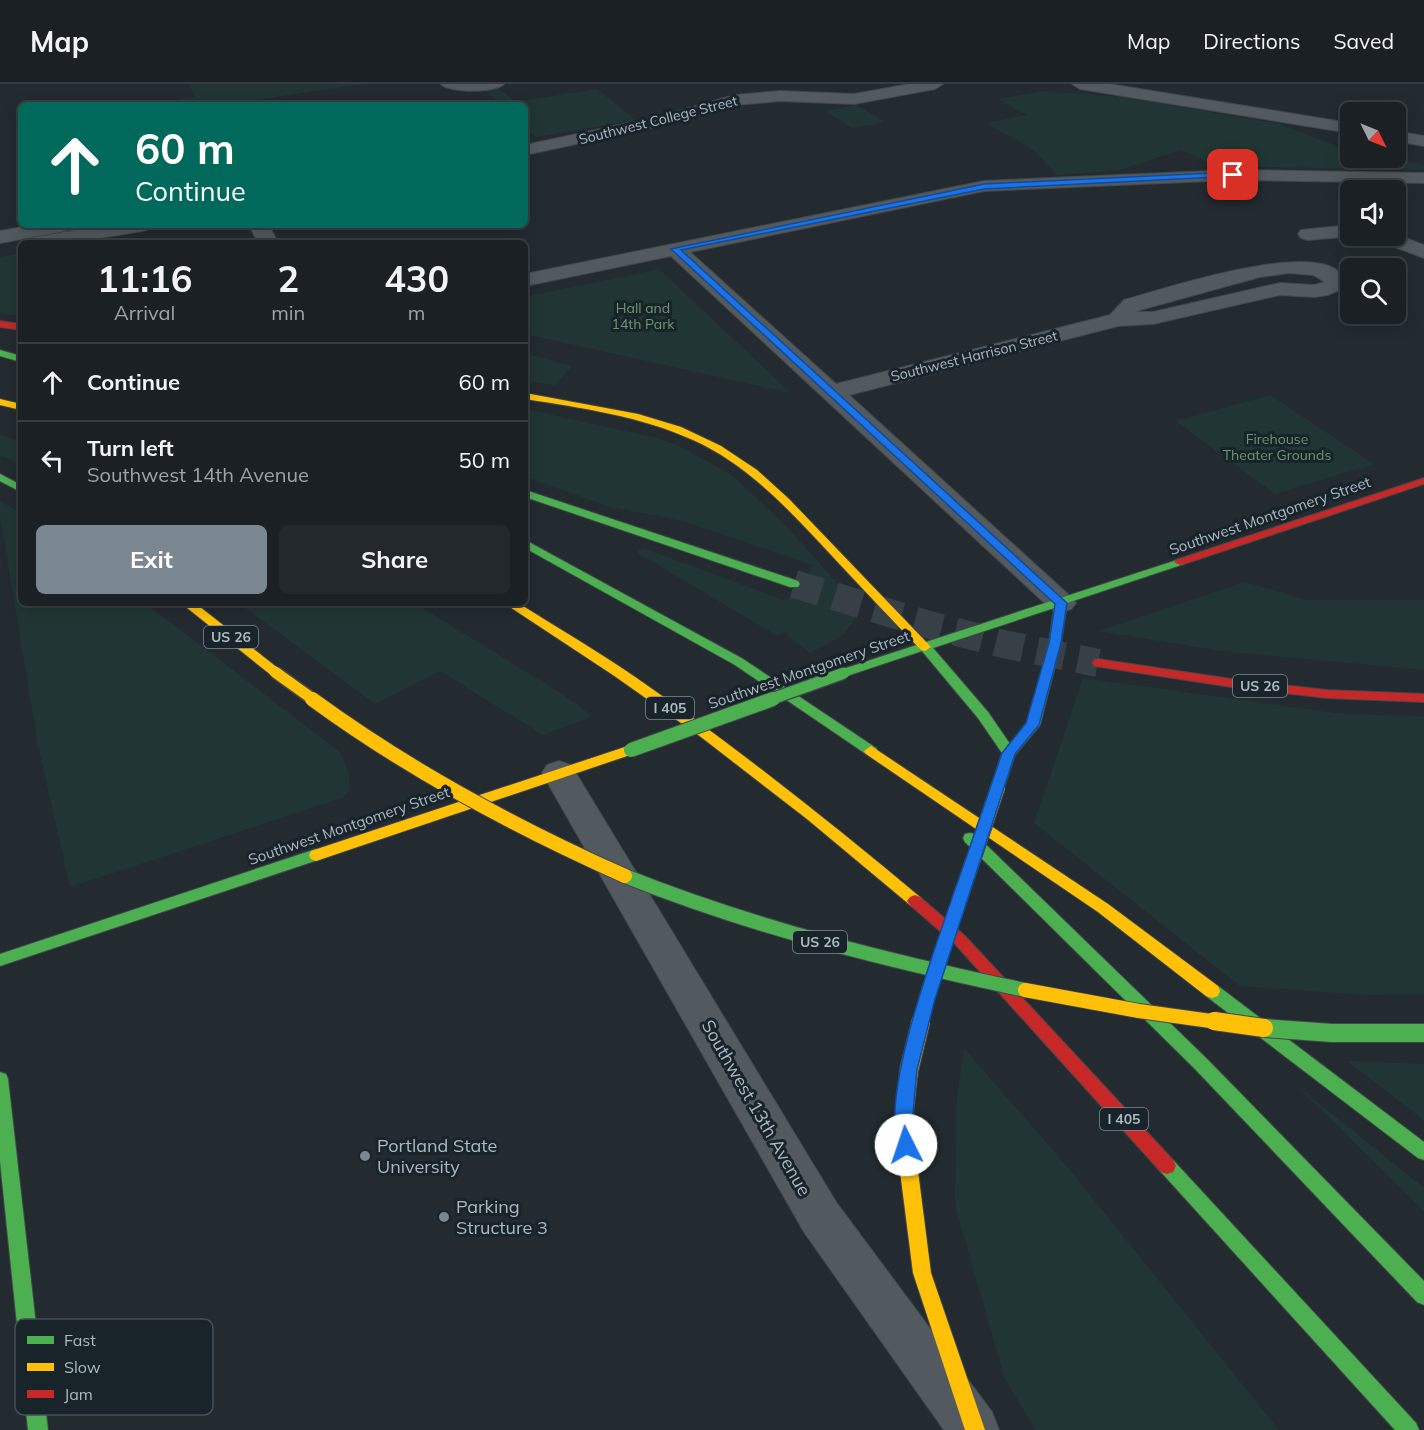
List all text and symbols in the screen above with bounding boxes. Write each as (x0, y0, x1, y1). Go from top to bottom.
text: Map (30, 24, 89, 59)
text: Map (1127, 28, 1170, 54)
text: Directions (1203, 28, 1300, 54)
text: Saved (1333, 28, 1394, 54)
street label: Southwest College Street (577, 92, 739, 148)
north arrow (1340, 102, 1406, 168)
map controls (1340, 102, 1406, 324)
text: 60 m (135, 122, 235, 175)
icon: ahead (36, 126, 114, 204)
pin (1207, 149, 1258, 200)
icon: arrive (1216, 158, 1249, 191)
text: Continue (135, 174, 246, 208)
button: sound (1340, 180, 1406, 246)
text: 11:16 (97, 256, 192, 301)
text: 2 (277, 256, 299, 301)
text: 430 (384, 256, 449, 301)
button: search (1340, 258, 1406, 324)
park label: Hall and 14th Park (611, 299, 675, 333)
text: Arrival (114, 300, 175, 325)
text: min (271, 300, 305, 325)
text: m (408, 300, 425, 325)
street label: Southwest Harrison Street (889, 327, 1059, 385)
icon: ahead (36, 366, 69, 399)
text: Continue (87, 368, 180, 396)
text: 60 m (459, 368, 510, 396)
park label: Firehouse Theater Grounds (1223, 430, 1331, 464)
text: Turn left (87, 434, 174, 462)
icon: left (36, 444, 69, 477)
text: 50 m (459, 446, 510, 474)
text: Southwest 14th Avenue (87, 462, 309, 487)
street label: Southwest Montgomery Street (1167, 472, 1373, 559)
button: Exit (36, 525, 267, 594)
button: Share (279, 525, 510, 594)
road number: US 26 (204, 626, 258, 648)
street label: Southwest Montgomery Street (706, 626, 912, 713)
road number: US 26 (1233, 675, 1287, 697)
road number: I 405 (646, 697, 694, 719)
street label: Southwest Montgomery Street (246, 782, 452, 869)
road number: US 26 (793, 931, 847, 953)
street label: Southwest 13th Avenue (697, 1016, 816, 1200)
road number: I 405 (1100, 1108, 1148, 1130)
position arrow (874, 1113, 938, 1177)
place label: Portland State University (377, 1134, 497, 1178)
marker: Portland State University (358, 1149, 372, 1163)
place label: Parking Structure 3 (456, 1195, 548, 1239)
marker: Parking Structure 3 (437, 1210, 451, 1224)
legend (15, 1319, 213, 1415)
text: Fast (64, 1330, 96, 1350)
text: Slow (64, 1357, 101, 1377)
text: Jam (64, 1384, 93, 1404)

